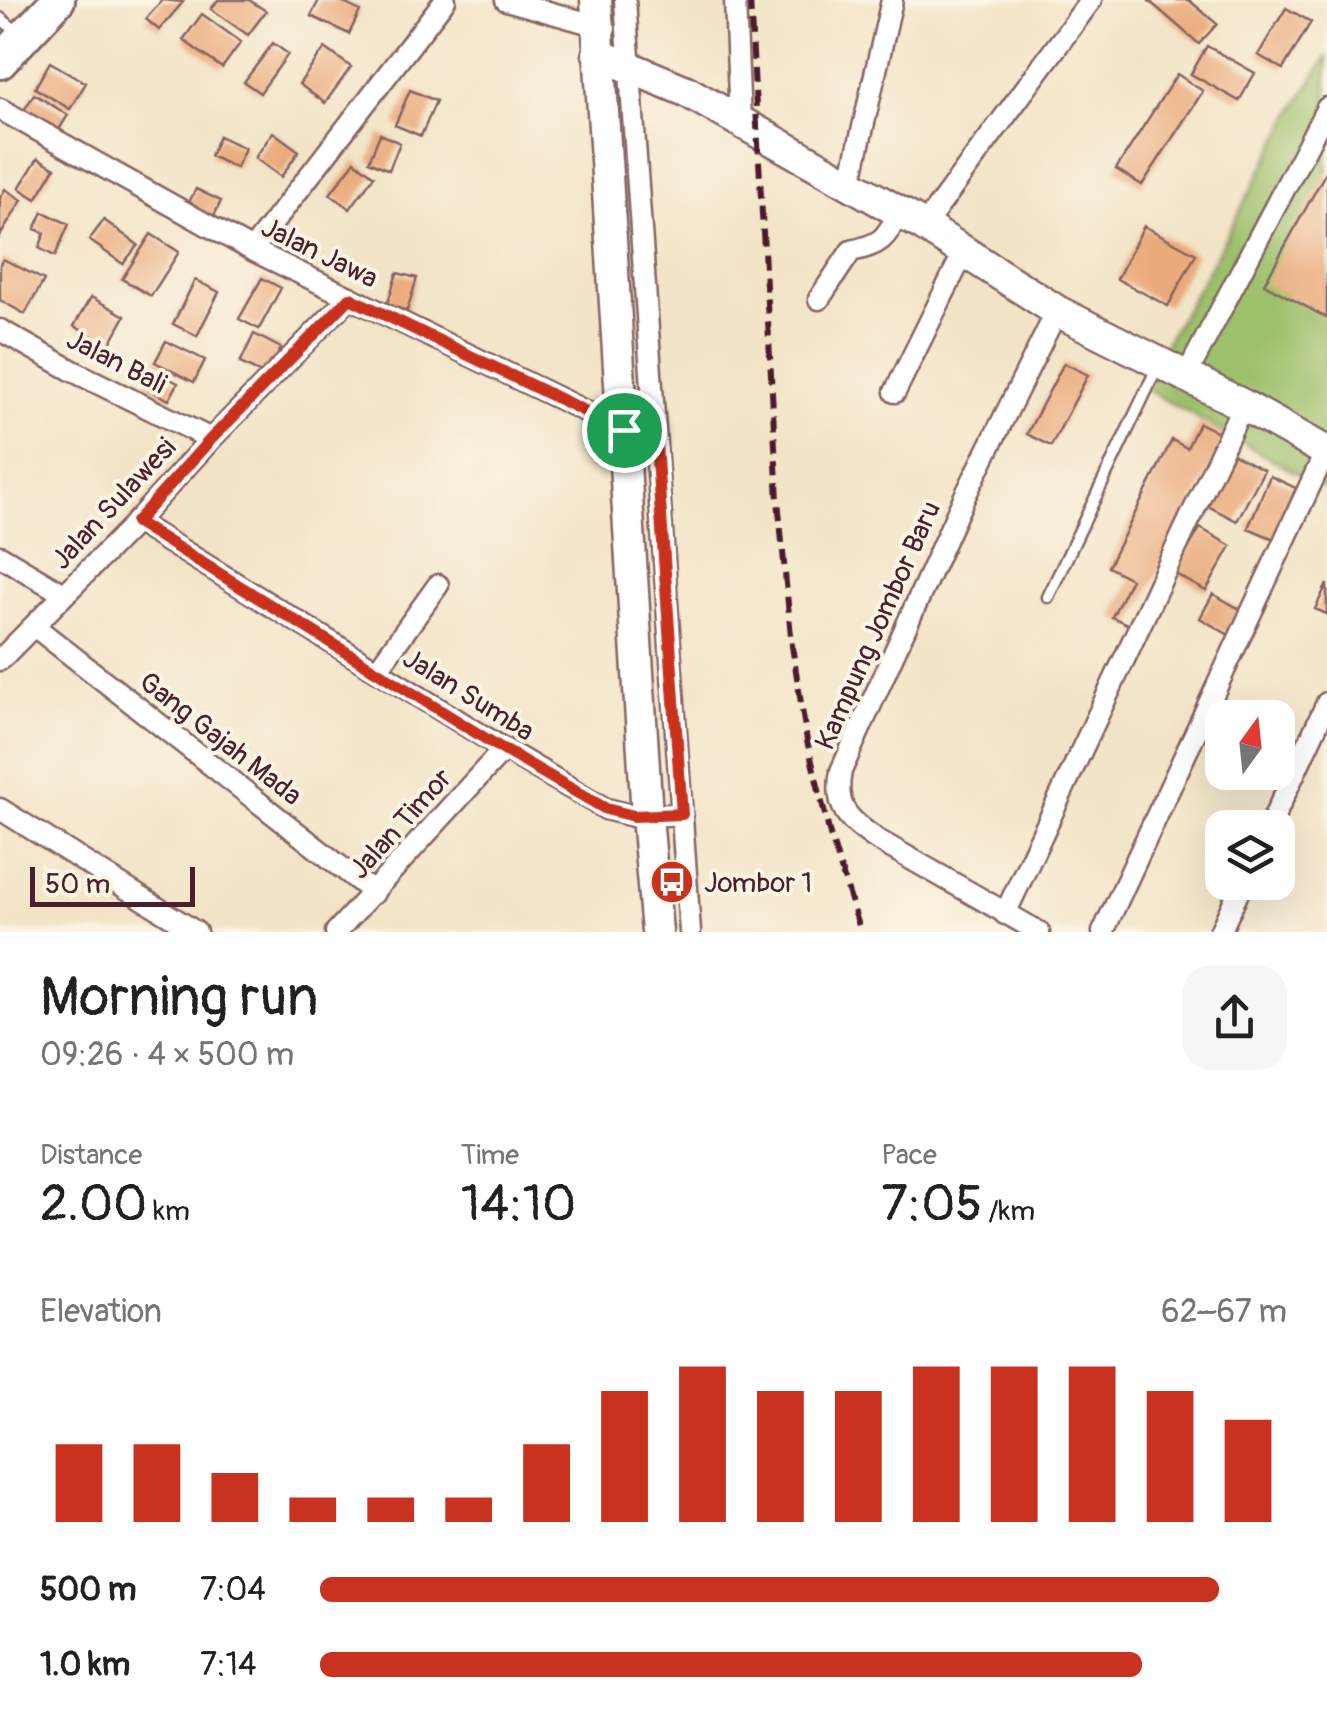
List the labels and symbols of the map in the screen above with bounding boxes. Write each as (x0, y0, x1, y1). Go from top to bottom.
street label: Jalan Jawa (255, 210, 383, 297)
street label: Jalan Bali (60, 322, 172, 402)
pin (582, 388, 667, 473)
street label: Jalan Sulawesi (44, 431, 184, 577)
street label: Kampung Jombor Baru (808, 496, 949, 755)
street label: Jalan Sumba (396, 641, 540, 749)
street label: Gang Gajah Mada (132, 665, 308, 814)
north arrow (1205, 700, 1295, 790)
street label: Jalan Timor (342, 761, 460, 887)
bus stop icon: Jombor 1 (649, 859, 695, 905)
scale bar (30, 862, 195, 906)
place label: Jombor 1 (704, 866, 812, 901)

